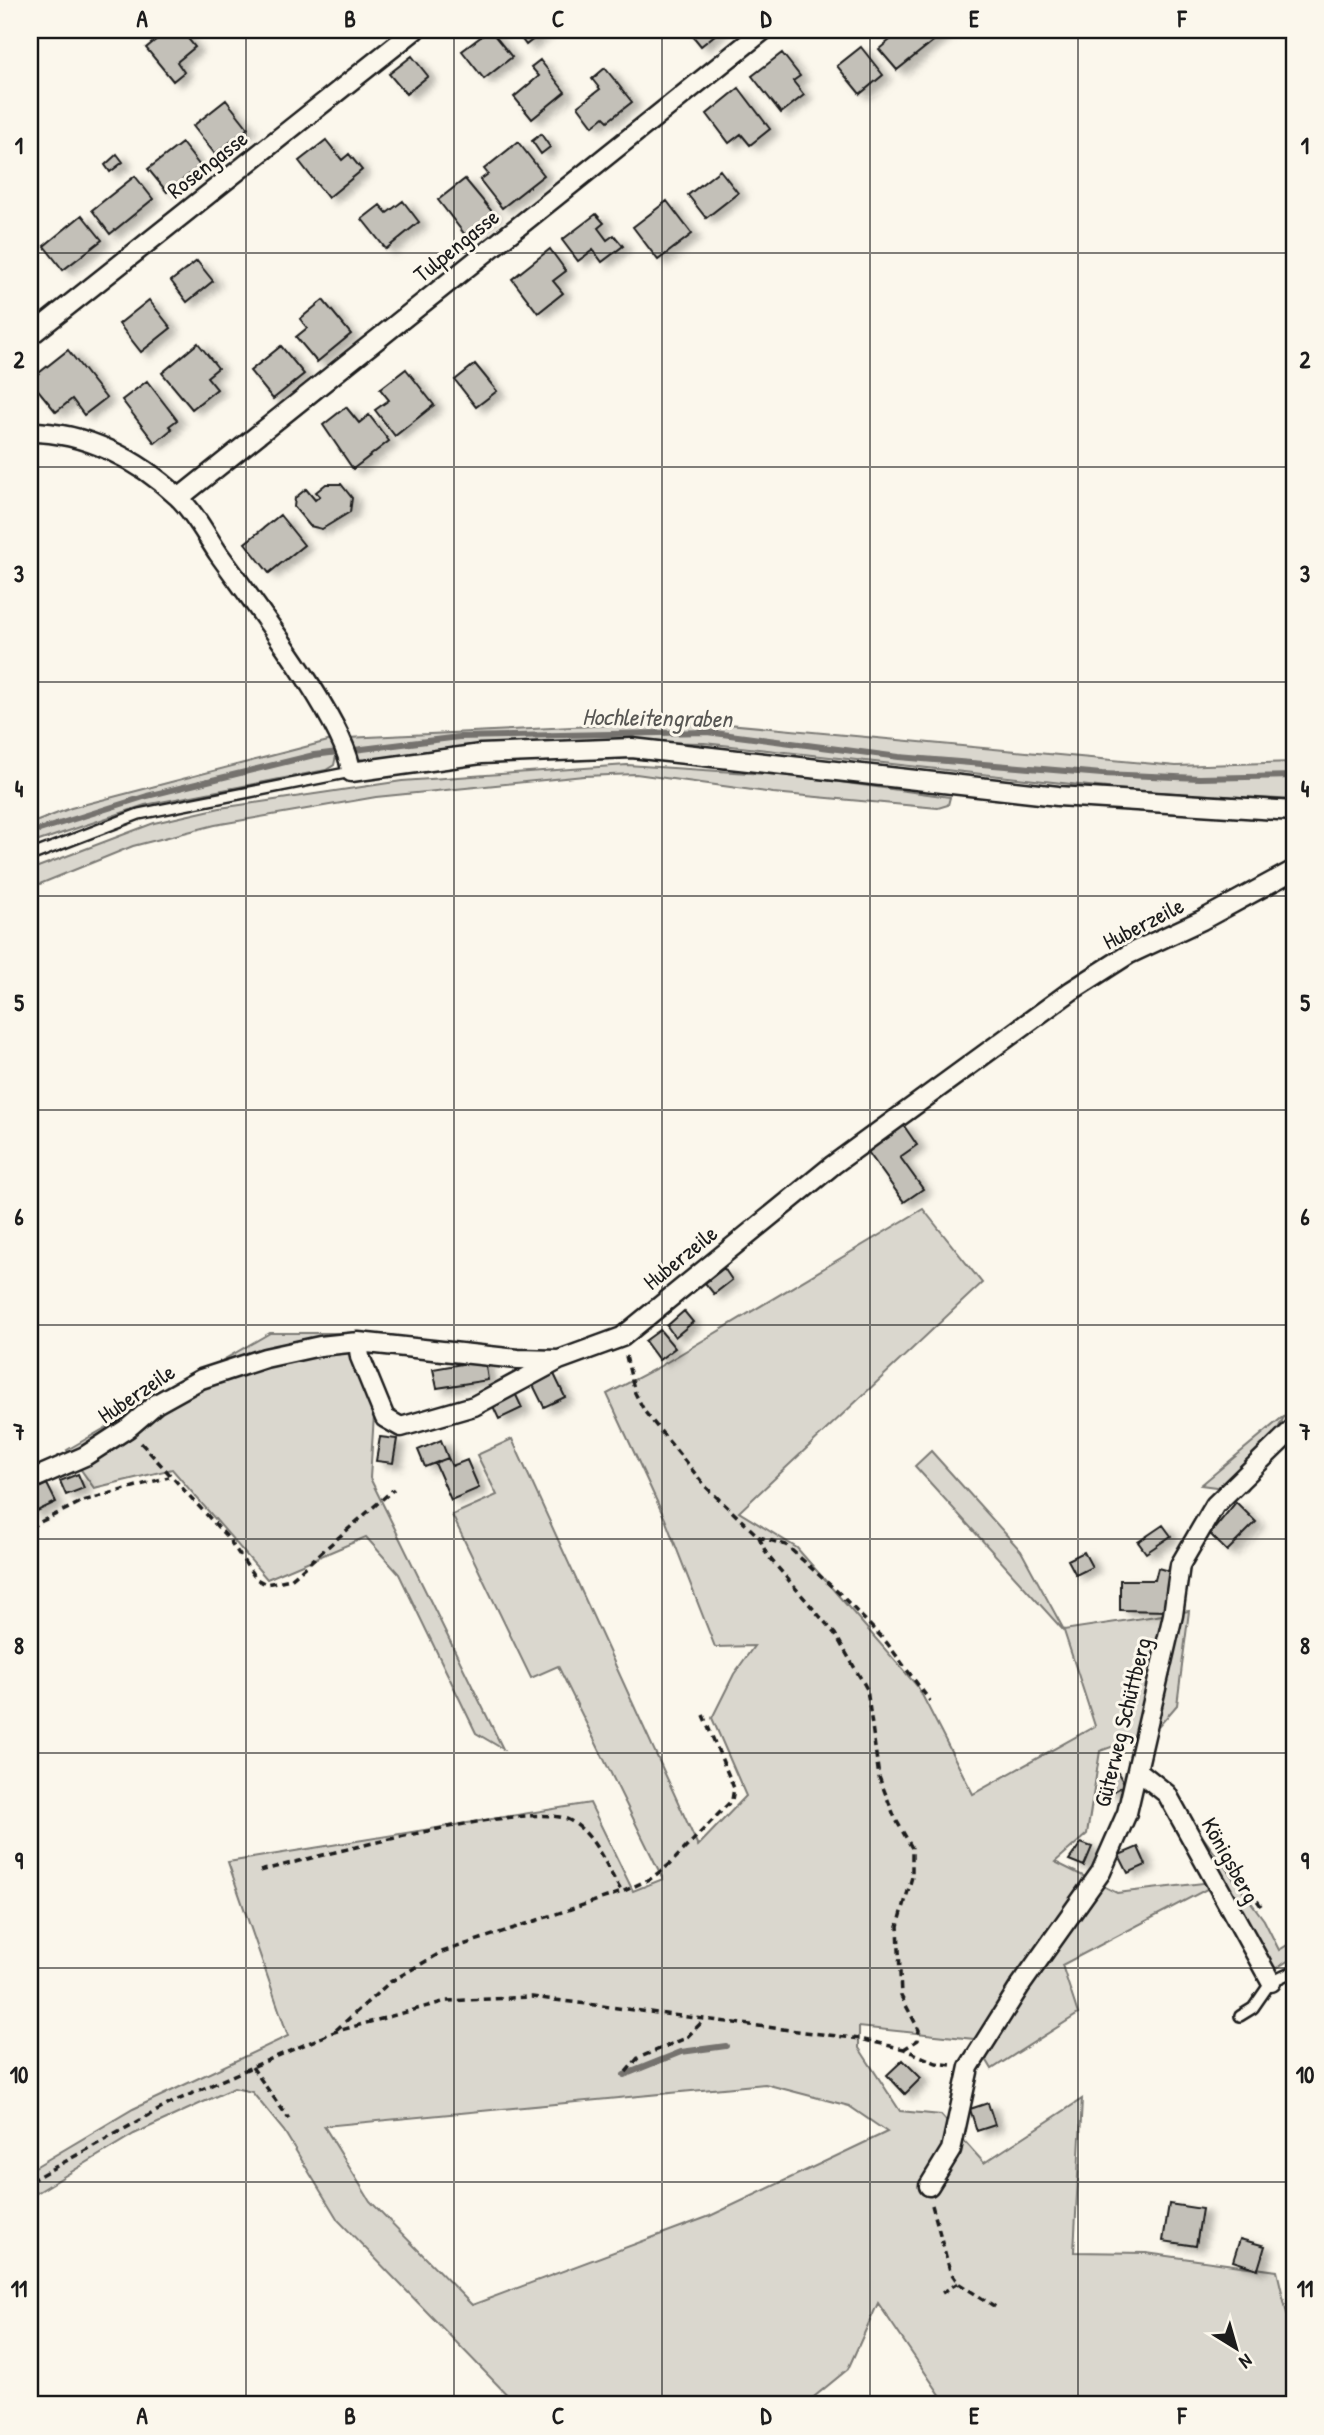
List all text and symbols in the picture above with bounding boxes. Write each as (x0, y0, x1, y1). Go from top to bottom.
text: A (136, 3, 148, 34)
text: B (344, 3, 356, 34)
text: C (552, 3, 564, 34)
text: D (761, 3, 773, 34)
text: E (969, 3, 980, 34)
text: F (1177, 3, 1188, 34)
street label: Rosengasse (160, 123, 254, 205)
text: 1 (15, 130, 23, 161)
text: 1 (1301, 130, 1309, 161)
street label: Tulpengasse (407, 201, 505, 289)
text: 2 (14, 344, 25, 375)
text: 2 (1300, 344, 1311, 375)
text: 3 (14, 558, 24, 589)
text: 3 (1300, 558, 1310, 589)
water label: Hochleitengraben (582, 700, 734, 735)
text: 4 (15, 773, 24, 804)
text: 4 (1301, 773, 1310, 804)
street label: Huberzeile (1097, 889, 1189, 957)
text: 5 (14, 987, 24, 1018)
text: 5 (1300, 987, 1310, 1018)
text: 6 (14, 1201, 24, 1232)
text: 6 (1300, 1201, 1310, 1232)
street label: Huberzeile (636, 1218, 724, 1296)
street label: Huberzeile (91, 1356, 181, 1430)
text: 7 (12, 1416, 25, 1447)
text: 7 (1298, 1416, 1311, 1447)
text: 8 (14, 1630, 24, 1661)
text: 8 (1300, 1630, 1310, 1661)
street label: Güterweg Schüttberg (1086, 1634, 1158, 1810)
street label: Königsberg (1195, 1812, 1267, 1908)
text: 9 (15, 1845, 24, 1876)
text: 9 (1301, 1845, 1310, 1876)
text: 10 (10, 2059, 28, 2090)
text: 10 (1296, 2059, 1314, 2090)
text: 11 (11, 2273, 27, 2304)
text: 11 (1297, 2273, 1313, 2304)
north arrow (1202, 2312, 1272, 2382)
text: N (1234, 2348, 1258, 2375)
text: A (136, 2400, 148, 2431)
text: B (344, 2400, 356, 2431)
text: C (552, 2400, 564, 2431)
text: D (761, 2400, 773, 2431)
text: E (969, 2400, 980, 2431)
text: F (1177, 2400, 1188, 2431)

